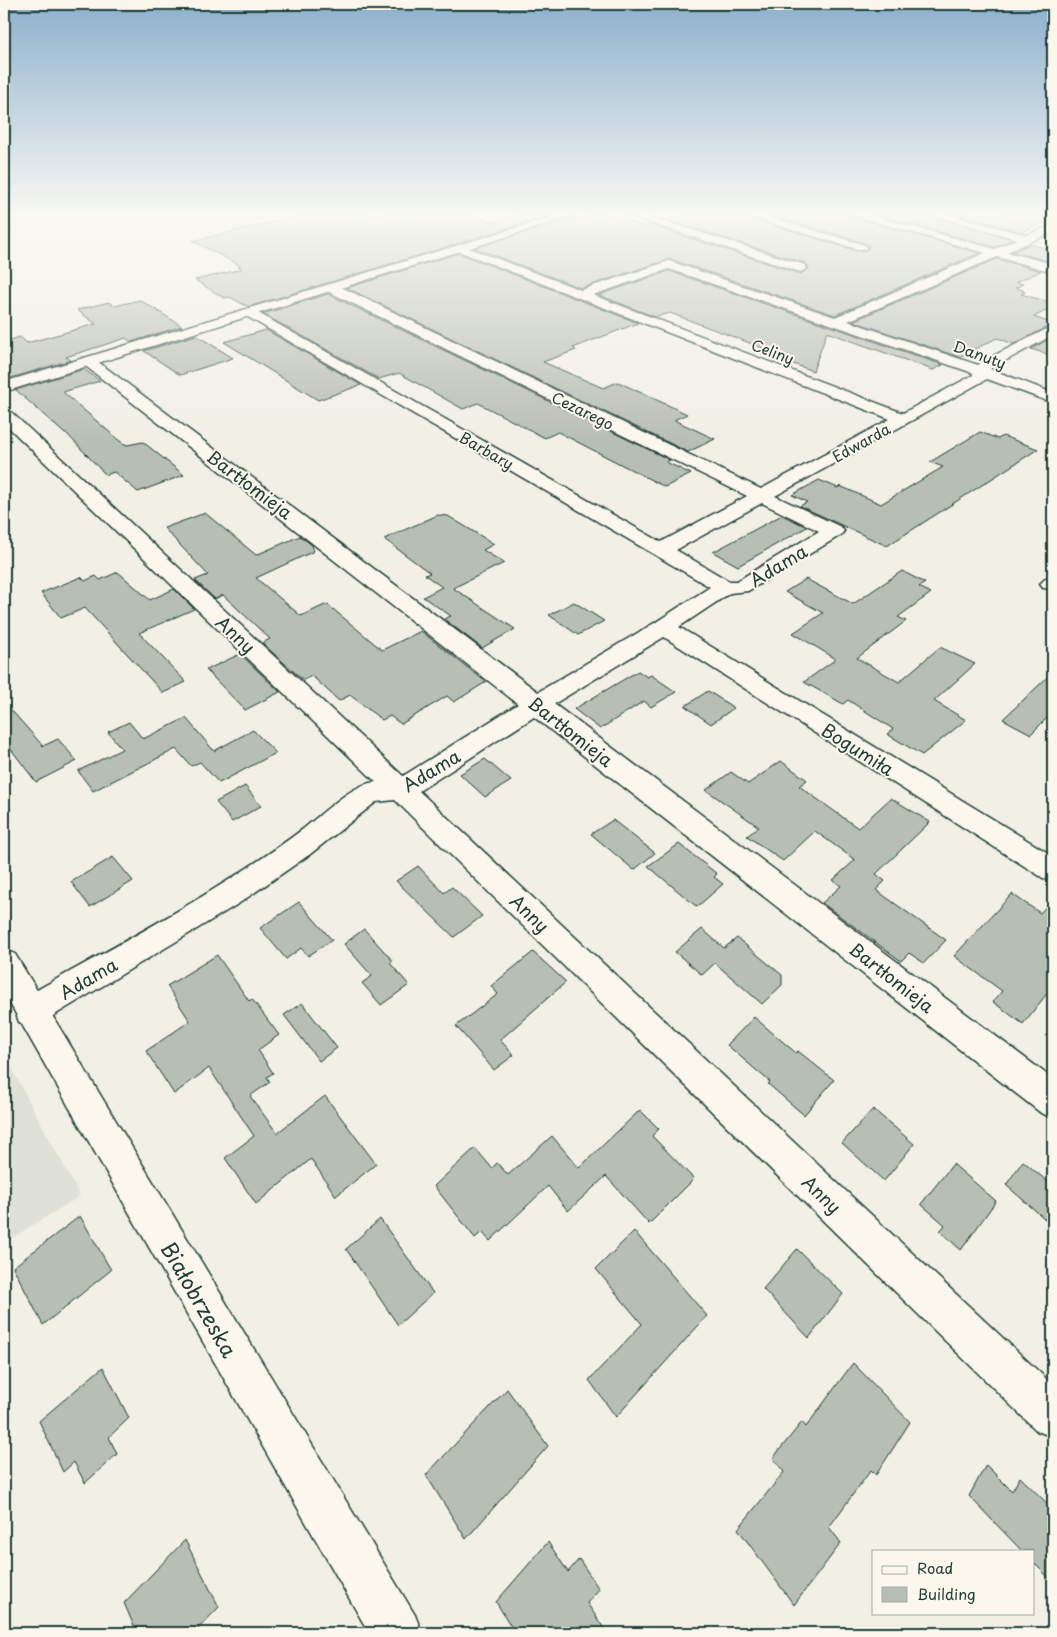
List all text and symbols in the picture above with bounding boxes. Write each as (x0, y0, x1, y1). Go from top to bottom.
street label: Celiny (748, 332, 798, 370)
street label: Danuty (950, 334, 1010, 374)
street label: Cezarego (548, 385, 618, 435)
street label: Edwarda (828, 416, 895, 467)
street label: Barbary (456, 425, 518, 475)
street label: Bartłomieja (201, 443, 299, 526)
street label: Adama (744, 537, 813, 593)
street label: Anny (210, 609, 262, 659)
street label: Bartłomieja (523, 689, 620, 773)
street label: Bogumiła (816, 716, 900, 782)
street label: Adama (397, 742, 466, 798)
street label: Anny (504, 887, 556, 939)
street label: Bartłomieja (844, 935, 941, 1019)
street label: Adama (54, 950, 123, 1005)
street label: Anny (796, 1168, 848, 1220)
street label: Białobrzeska (154, 1235, 247, 1364)
legend (872, 1550, 1034, 1614)
text: Road (917, 1556, 953, 1579)
text: Building (917, 1582, 976, 1605)

